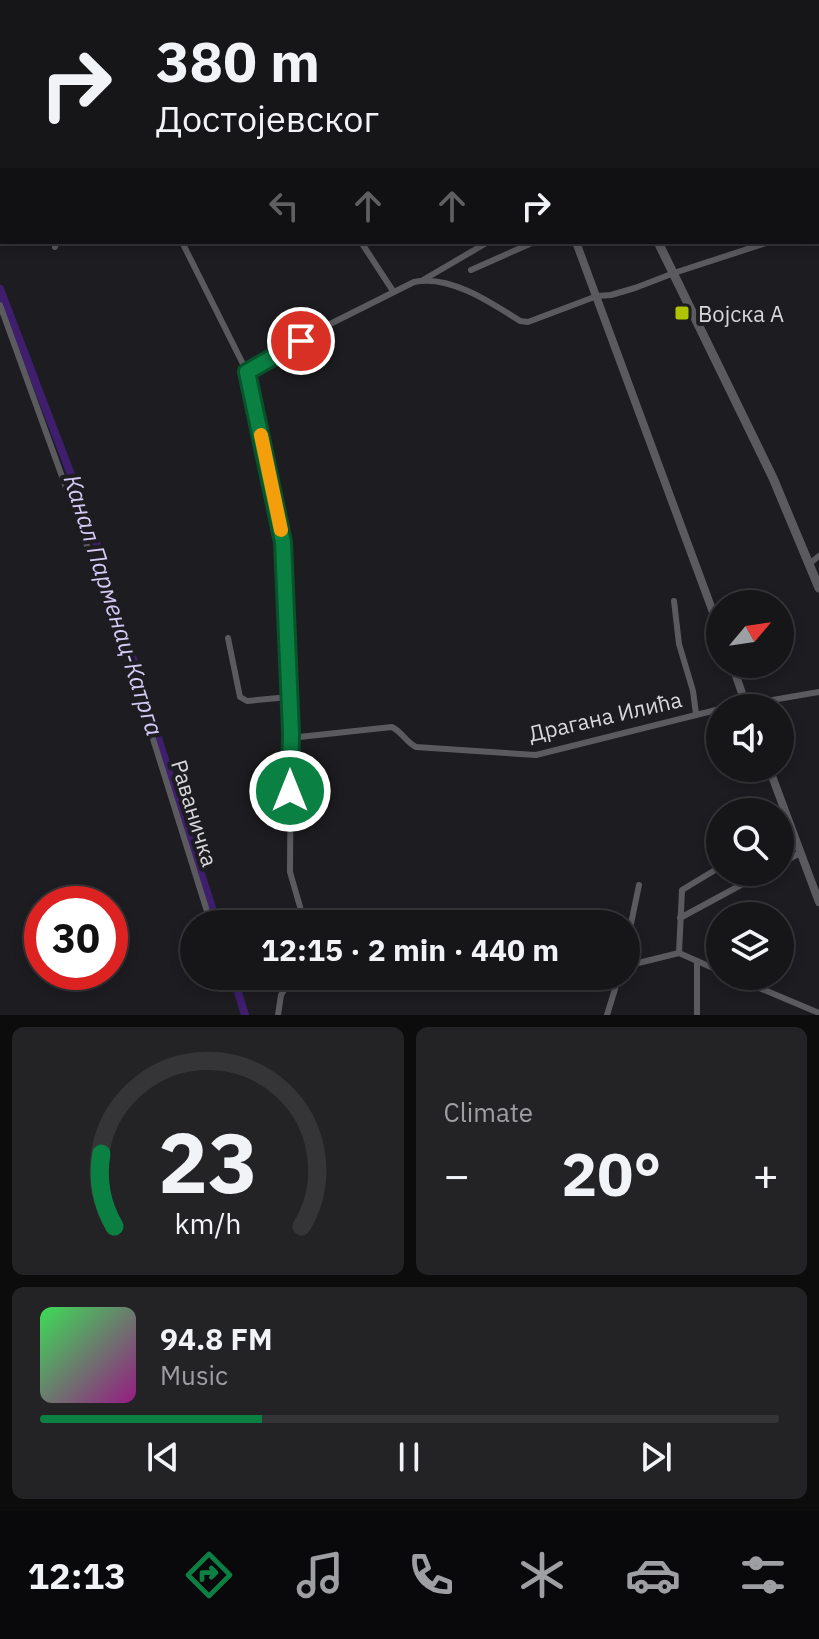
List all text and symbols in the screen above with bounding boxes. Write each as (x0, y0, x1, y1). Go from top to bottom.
text: 380 m (156, 25, 320, 97)
icon: right (24, 32, 128, 136)
text: Достојевског (156, 95, 379, 142)
icon: left (262, 184, 306, 228)
icon: ahead (346, 184, 390, 228)
icon: ahead (430, 184, 474, 228)
icon: right (514, 184, 558, 228)
place label: Војска А (698, 299, 784, 328)
marker: Војска А (673, 304, 691, 322)
pin (267, 307, 335, 375)
icon: arrive (279, 319, 323, 363)
water label: Канал Парменац-Катрга (57, 470, 171, 740)
north arrow (706, 590, 794, 678)
map controls (706, 590, 794, 990)
street label: Драгана Илића (525, 684, 685, 748)
button: sound (706, 694, 794, 782)
position arrow (248, 749, 332, 833)
street label: Раваничка (165, 756, 225, 870)
button: search (706, 798, 794, 886)
speed limit sign: 30 (24, 886, 128, 990)
button: layers (706, 902, 794, 990)
text: 12:15 · 2 min · 440 m (261, 930, 559, 969)
text: Climate (444, 1095, 533, 1129)
text: 23 (158, 1108, 258, 1216)
text: 20° (561, 1134, 661, 1213)
text: − (444, 1146, 470, 1203)
text: + (753, 1146, 779, 1203)
text: km/h (174, 1205, 241, 1242)
text: 94.8 FM (160, 1319, 273, 1358)
text: Music (160, 1358, 228, 1392)
icon: previous (141, 1435, 185, 1479)
icon: pause (387, 1435, 431, 1479)
icon: next (634, 1435, 678, 1479)
icon: directions (181, 1547, 237, 1603)
icon: music (292, 1547, 348, 1603)
icon: phone (403, 1547, 459, 1603)
icon: climate (514, 1547, 570, 1603)
icon: car (625, 1547, 681, 1603)
icon: filters (735, 1547, 791, 1603)
text: 12:13 (27, 1552, 126, 1599)

